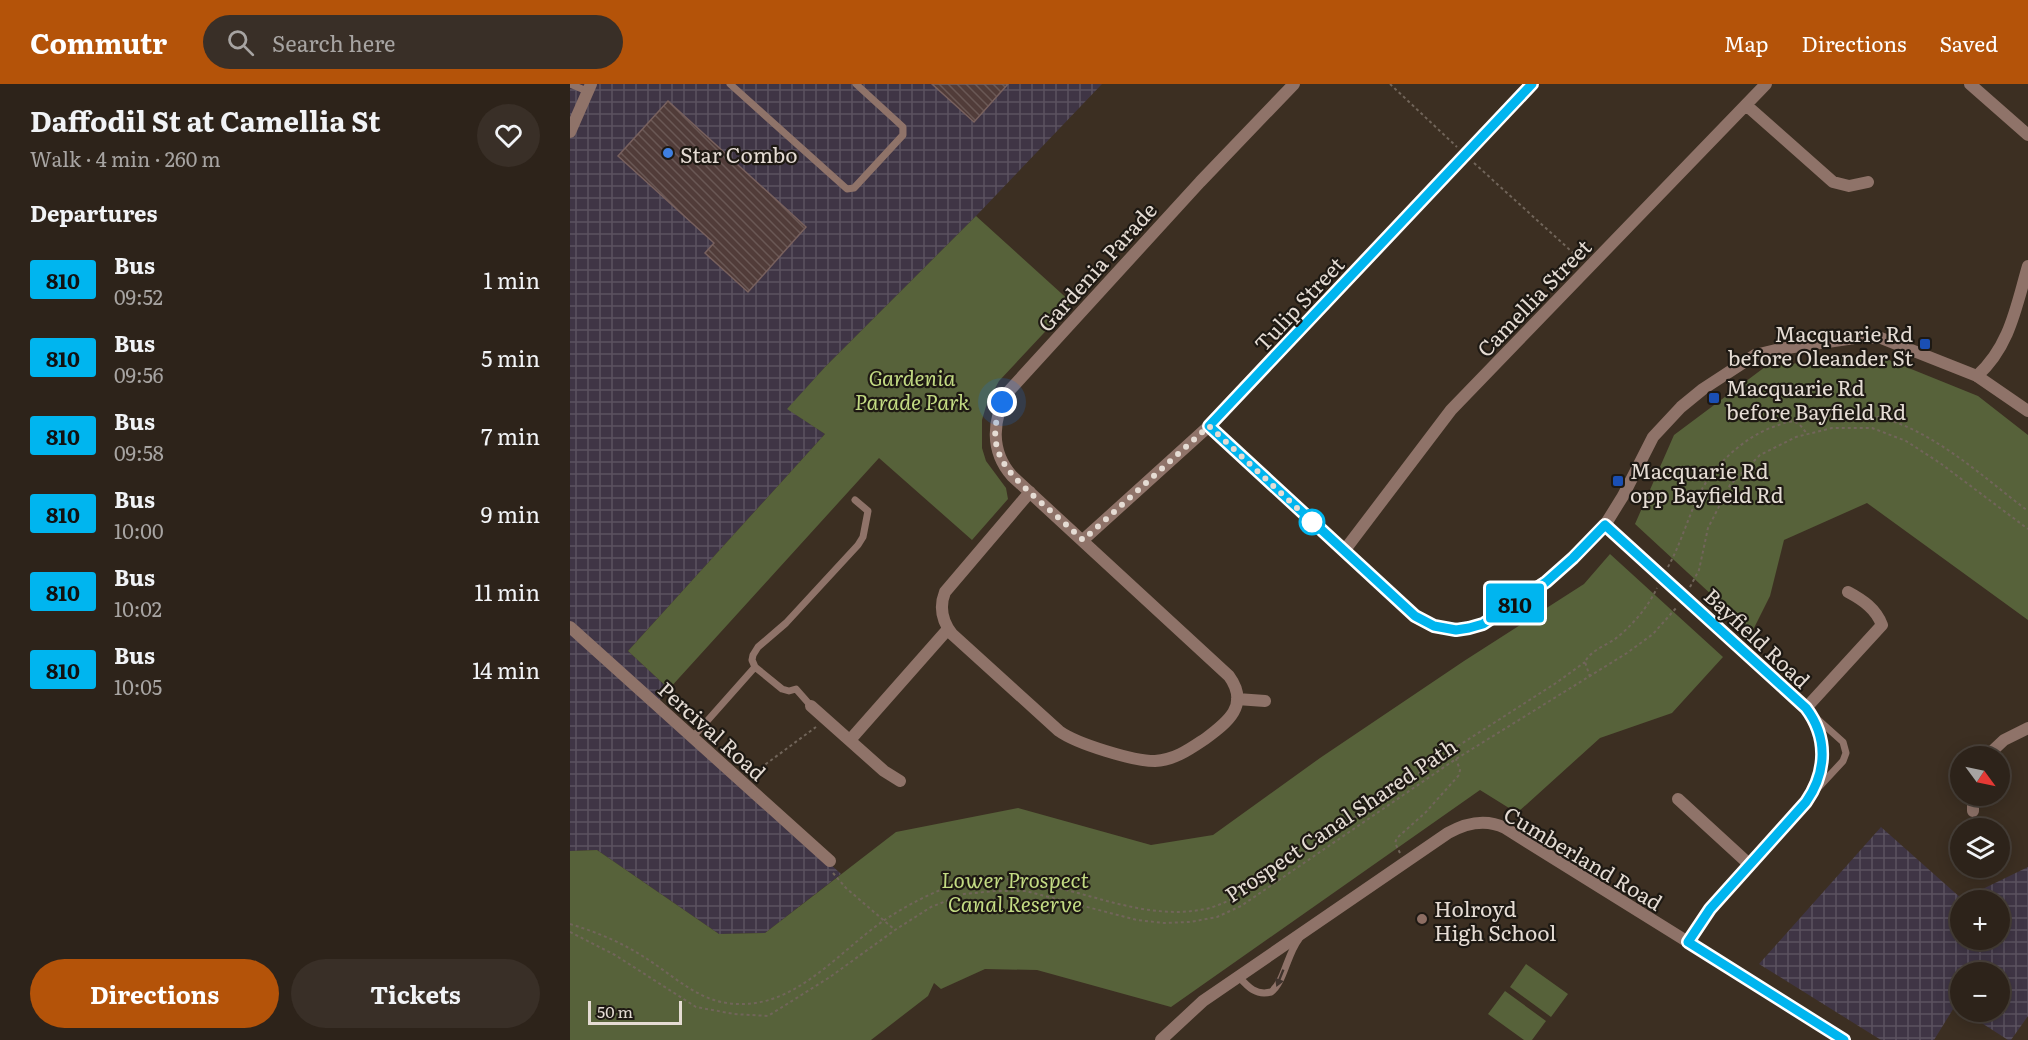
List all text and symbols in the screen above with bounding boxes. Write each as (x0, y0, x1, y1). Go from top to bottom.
search box (203, 15, 623, 69)
text: Commutr (30, 21, 167, 63)
icon: search (224, 26, 257, 59)
text: Search here (272, 26, 396, 59)
text: Map (1724, 27, 1769, 58)
text: Directions (1802, 27, 1907, 58)
text: Saved (1940, 27, 1998, 58)
text: Daffodil St at Camellia St (30, 99, 380, 141)
button: heart (477, 104, 540, 167)
place label: Star Combo (680, 138, 797, 169)
text: Walk · 4 min · 260 m (30, 143, 221, 173)
marker: Star Combo (661, 146, 675, 160)
street label: Gardenia Parade (1029, 194, 1163, 338)
text: Departures (30, 196, 157, 229)
street label: Camellia Street (1469, 231, 1598, 363)
text: Bus (114, 248, 155, 281)
street label: Tulip Street (1246, 248, 1350, 357)
text: 1 min (483, 263, 540, 296)
text: 810 (46, 264, 80, 295)
text: 09:52 (114, 281, 163, 311)
place label: Macquarie Rd before Oleander St (1728, 317, 1914, 372)
text: Bus (114, 326, 155, 359)
marker: Macquarie Rd before Oleander St (1918, 337, 1932, 351)
text: 5 min (481, 341, 540, 374)
text: 810 (46, 342, 80, 373)
text: 09:56 (114, 359, 164, 389)
park label: Gardenia Parade Park (854, 361, 970, 416)
place label: Macquarie Rd before Bayfield Rd (1726, 371, 1906, 426)
your location (987, 387, 1017, 417)
marker: Macquarie Rd before Bayfield Rd (1707, 391, 1721, 405)
text: Bus (114, 404, 155, 437)
text: 7 min (481, 419, 540, 452)
text: 810 (46, 420, 80, 451)
text: 09:58 (114, 437, 164, 467)
place label: Macquarie Rd opp Bayfield Rd (1630, 454, 1784, 509)
marker: Macquarie Rd opp Bayfield Rd (1611, 474, 1625, 488)
text: Bus (114, 482, 155, 515)
text: 9 min (481, 497, 540, 530)
text: 810 (46, 498, 80, 529)
unlabelled marker (1299, 509, 1325, 535)
text: 10:00 (114, 515, 163, 545)
text: Bus (114, 560, 155, 593)
text: 11 min (474, 575, 540, 608)
text: 810 (46, 576, 80, 607)
street label: Bayfield Road (1698, 580, 1818, 694)
line badge: 810 (1480, 584, 1550, 622)
text: 810 (1498, 588, 1532, 619)
text: 10:02 (114, 593, 162, 623)
text: Bus (114, 638, 155, 671)
text: 14 min (472, 653, 540, 686)
text: 810 (46, 654, 80, 685)
text: 10:05 (114, 671, 162, 701)
street label: Percival Road (652, 673, 774, 787)
street label: Prospect Canal Shared Path (1218, 730, 1462, 908)
north arrow (1950, 746, 2010, 806)
map controls (1950, 746, 2010, 1022)
street label: Cumberland Road (1499, 797, 1669, 917)
button: layers (1950, 818, 2010, 878)
park label: Lower Prospect Canal Reserve (941, 863, 1089, 918)
button: + (1950, 890, 2010, 950)
place label: Holroyd High School (1434, 892, 1556, 947)
marker: Holroyd High School (1415, 912, 1429, 926)
button: Directions (30, 959, 279, 1028)
button: Tickets (291, 959, 540, 1028)
button: − (1950, 962, 2010, 1022)
one-way arrow (1275, 969, 1284, 987)
scale bar (588, 998, 682, 1026)
text: 50 m (597, 999, 633, 1023)

